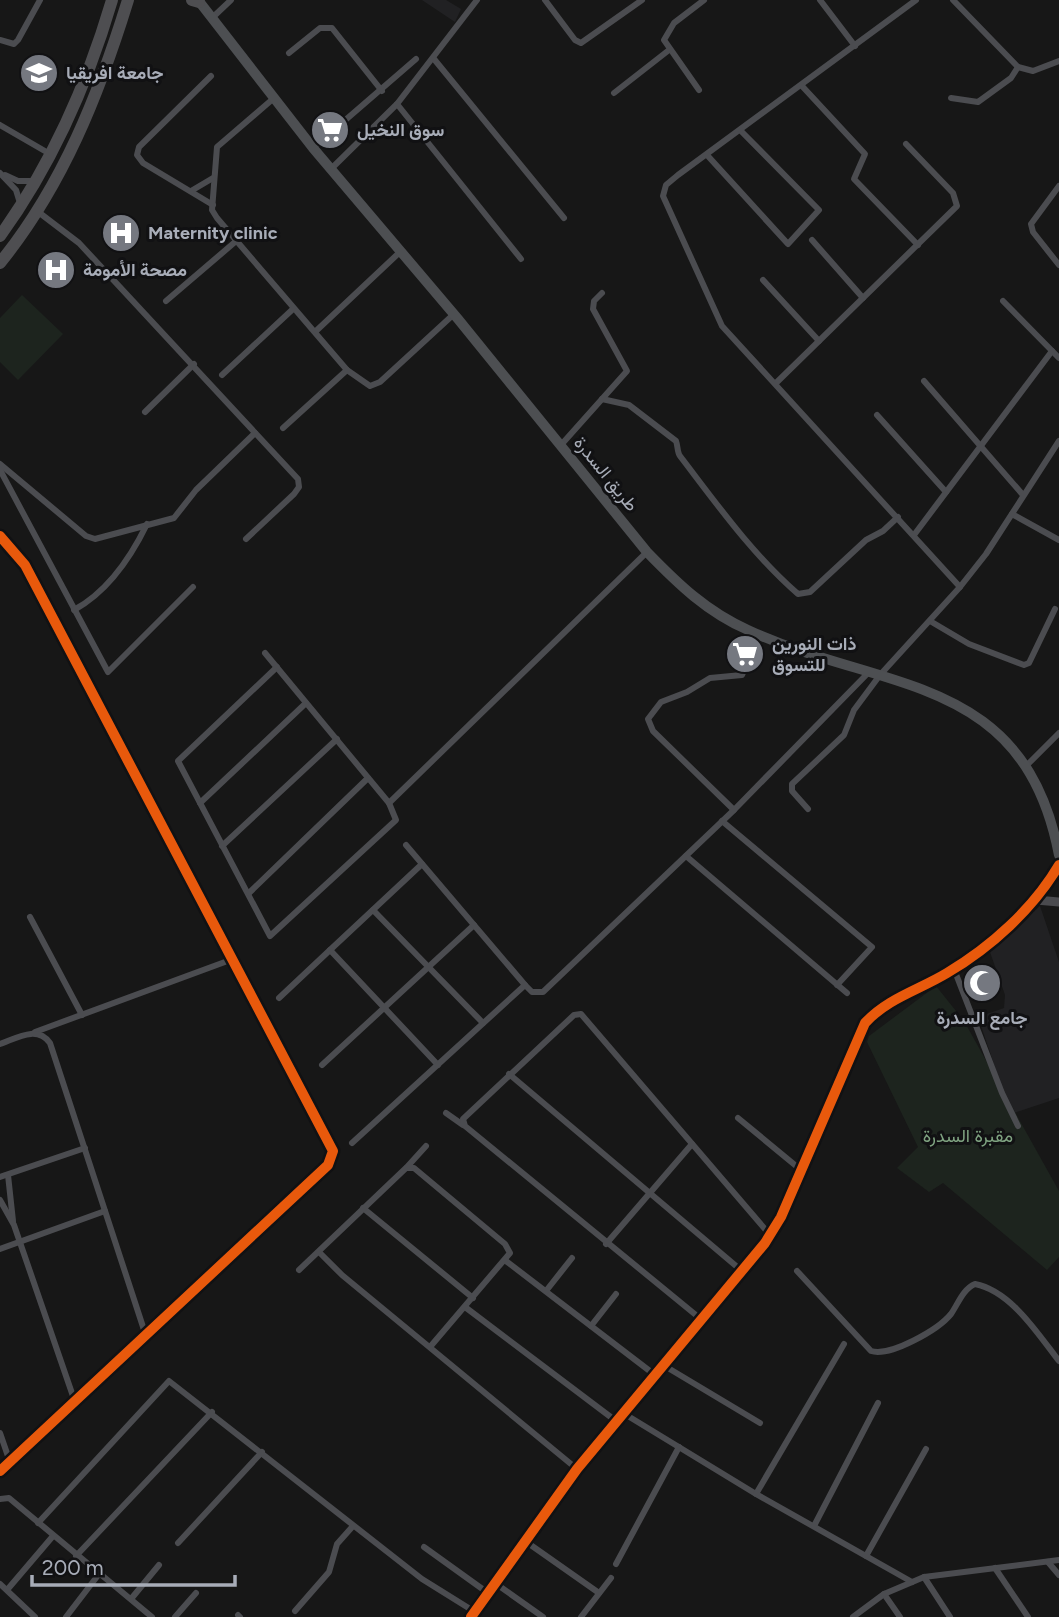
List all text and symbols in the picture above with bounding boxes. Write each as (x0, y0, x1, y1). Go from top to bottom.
school or university icon: جامعة افريقيا (18, 52, 60, 94)
place label: جامعة افريقيا (66, 62, 164, 84)
supermarket icon: سوق النخيل (309, 109, 351, 151)
place label: سوق النخيل (357, 119, 444, 141)
hospital icon: Maternity clinic (100, 212, 142, 254)
place label: Maternity clinic (148, 222, 278, 244)
hospital icon: مصحة الأمومة (35, 249, 77, 291)
place label: مصحة الأمومة (83, 259, 187, 281)
street label: طريق السدرة (569, 432, 643, 516)
supermarket icon: ذات النورين للتسوق (724, 633, 766, 675)
place label: ذات النورين للتسوق (772, 633, 856, 676)
mosque icon: جامع السدرة (961, 962, 1003, 1004)
place label: جامع السدرة (936, 1007, 1028, 1030)
park label: مقبرة السدرة (923, 1125, 1013, 1147)
scale bar (32, 1544, 234, 1588)
text: 200 m (42, 1555, 104, 1580)

